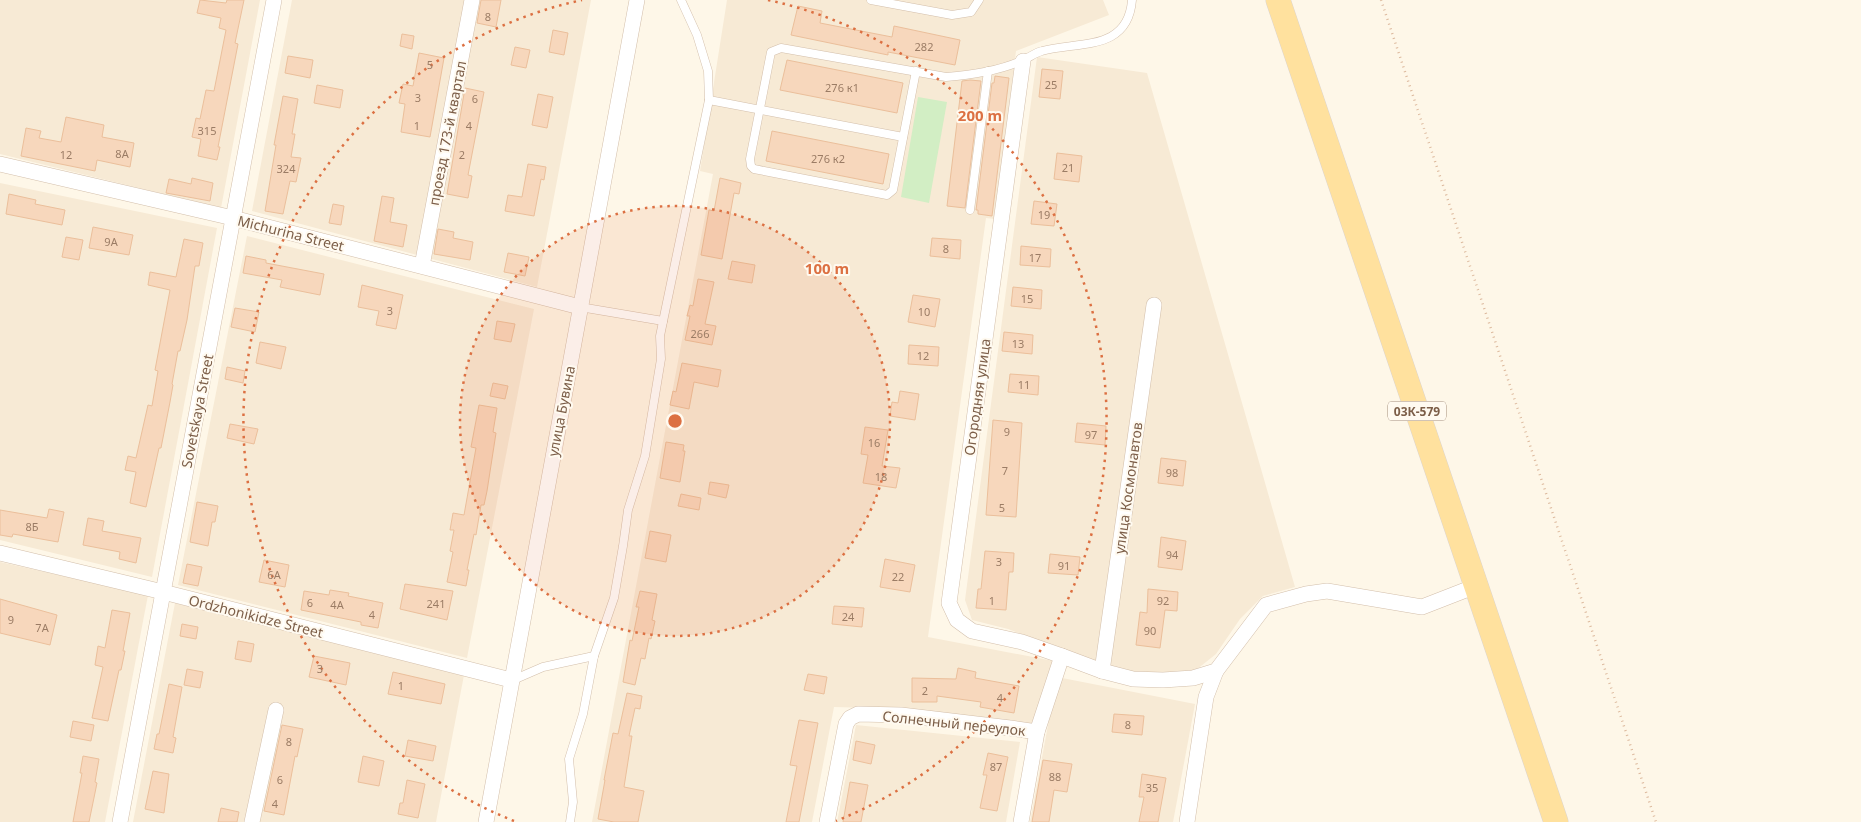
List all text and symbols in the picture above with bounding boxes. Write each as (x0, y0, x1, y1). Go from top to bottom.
house number: 8 (485, 9, 491, 24)
house number: 282 (915, 39, 933, 54)
house number: 5 (427, 57, 433, 72)
street label: проезд 173-й квартал (424, 59, 470, 207)
house number: 25 (1045, 77, 1057, 92)
house number: 276 к1 (825, 80, 859, 95)
house number: 3 (415, 90, 421, 105)
house number: 6 (472, 91, 478, 106)
text: 200 m (958, 105, 1002, 125)
house number: 1 (414, 118, 420, 133)
house number: 4 (466, 118, 473, 133)
house number: 315 (198, 123, 216, 138)
house number: 8А (115, 146, 130, 161)
house number: 12 (60, 147, 72, 162)
house number: 2 (459, 147, 465, 162)
house number: 276 к2 (811, 151, 845, 166)
house number: 21 (1062, 160, 1074, 175)
house number: 324 (277, 161, 296, 176)
house number: 19 (1038, 207, 1050, 222)
street label: Michurina Street (236, 211, 346, 255)
house number: 9А (104, 234, 119, 249)
house number: 8 (943, 241, 949, 256)
house number: 17 (1029, 250, 1041, 265)
text: 100 m (805, 258, 849, 278)
house number: 15 (1021, 291, 1033, 306)
house number: 3 (387, 303, 393, 318)
house number: 10 (918, 304, 930, 319)
house number: 266 (691, 326, 709, 341)
house number: 13 (1012, 336, 1024, 351)
street label: Огородняя улица (959, 337, 995, 457)
house number: 12 (917, 348, 929, 363)
street label: Sovetskaya Street (177, 352, 217, 470)
street label: улица Бувина (543, 364, 579, 458)
house number: 11 (1018, 377, 1030, 392)
road number: 03К-579 (1388, 402, 1446, 421)
centre of rings (666, 412, 684, 430)
street label: улица Космонавтов (1109, 421, 1147, 555)
house number: 9 (1004, 424, 1010, 439)
house number: 97 (1085, 427, 1097, 442)
house number: 16 (868, 435, 880, 450)
house number: 7 (1002, 463, 1008, 478)
house number: 98 (1166, 465, 1178, 480)
house number: 18 (875, 469, 887, 484)
house number: 5 (999, 500, 1005, 515)
house number: 8Б (25, 519, 39, 534)
house number: 94 (1166, 547, 1179, 562)
house number: 3 (996, 554, 1002, 569)
house number: 91 (1058, 558, 1070, 573)
house number: 6А (267, 567, 282, 582)
house number: 22 (892, 569, 904, 584)
street label: Ordzhonikidze Street (187, 590, 325, 642)
house number: 1 (989, 593, 995, 608)
house number: 92 (1157, 593, 1169, 608)
house number: 6 (307, 595, 313, 610)
house number: 241 (427, 596, 445, 611)
house number: 4А (330, 597, 345, 612)
house number: 4 (369, 607, 376, 622)
house number: 24 (842, 609, 855, 624)
house number: 9 (8, 612, 14, 627)
house number: 7А (35, 620, 50, 635)
house number: 90 (1144, 623, 1156, 638)
house number: 3 (317, 661, 323, 676)
house number: 1 (398, 678, 404, 693)
house number: 2 (922, 683, 928, 698)
house number: 4 (997, 690, 1004, 705)
street label: Солнечный переулок (881, 706, 1027, 740)
house number: 8 (1125, 717, 1131, 732)
house number: 8 (286, 734, 292, 749)
house number: 87 (990, 759, 1002, 774)
house number: 88 (1049, 769, 1061, 784)
house number: 6 (277, 772, 283, 787)
house number: 35 (1146, 780, 1158, 795)
house number: 4 (272, 796, 279, 811)

